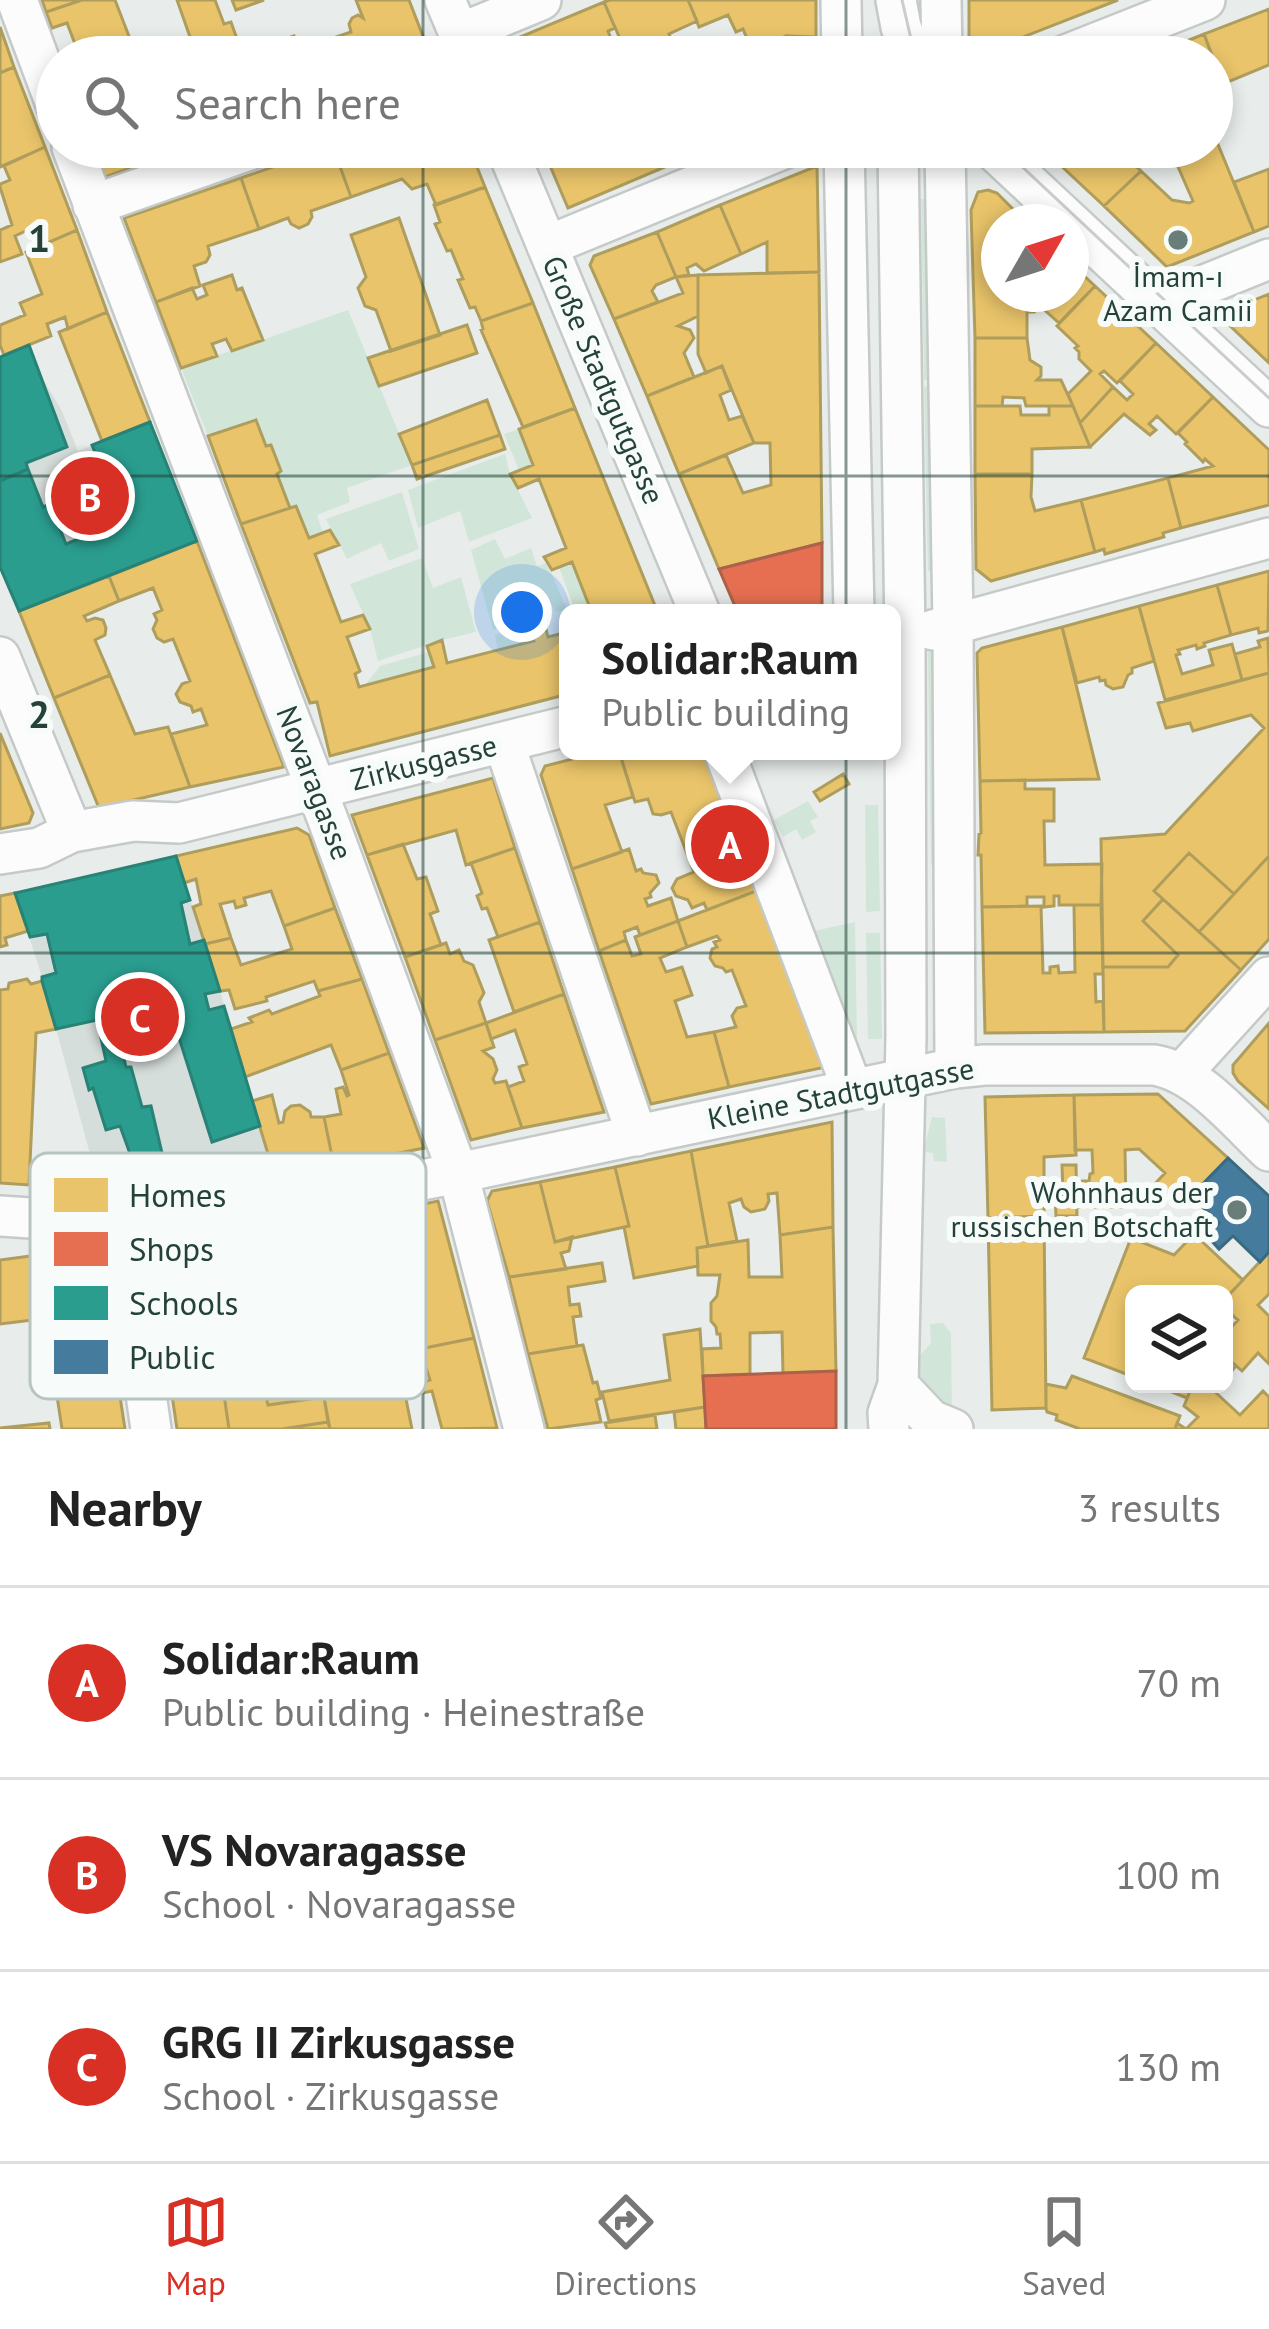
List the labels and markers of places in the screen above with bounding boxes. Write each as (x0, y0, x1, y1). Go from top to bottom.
marker: İmam-ı Azam Camii (1165, 227, 1191, 253)
place label: İmam-ı Azam Camii (1103, 256, 1253, 329)
pin: B (51, 451, 129, 541)
pin: A (691, 799, 769, 889)
pin: C (101, 972, 179, 1062)
place label: Wohnhaus der russischen Botschaft (951, 1172, 1213, 1245)
marker: Wohnhaus der russischen Botschaft (1224, 1197, 1250, 1223)

